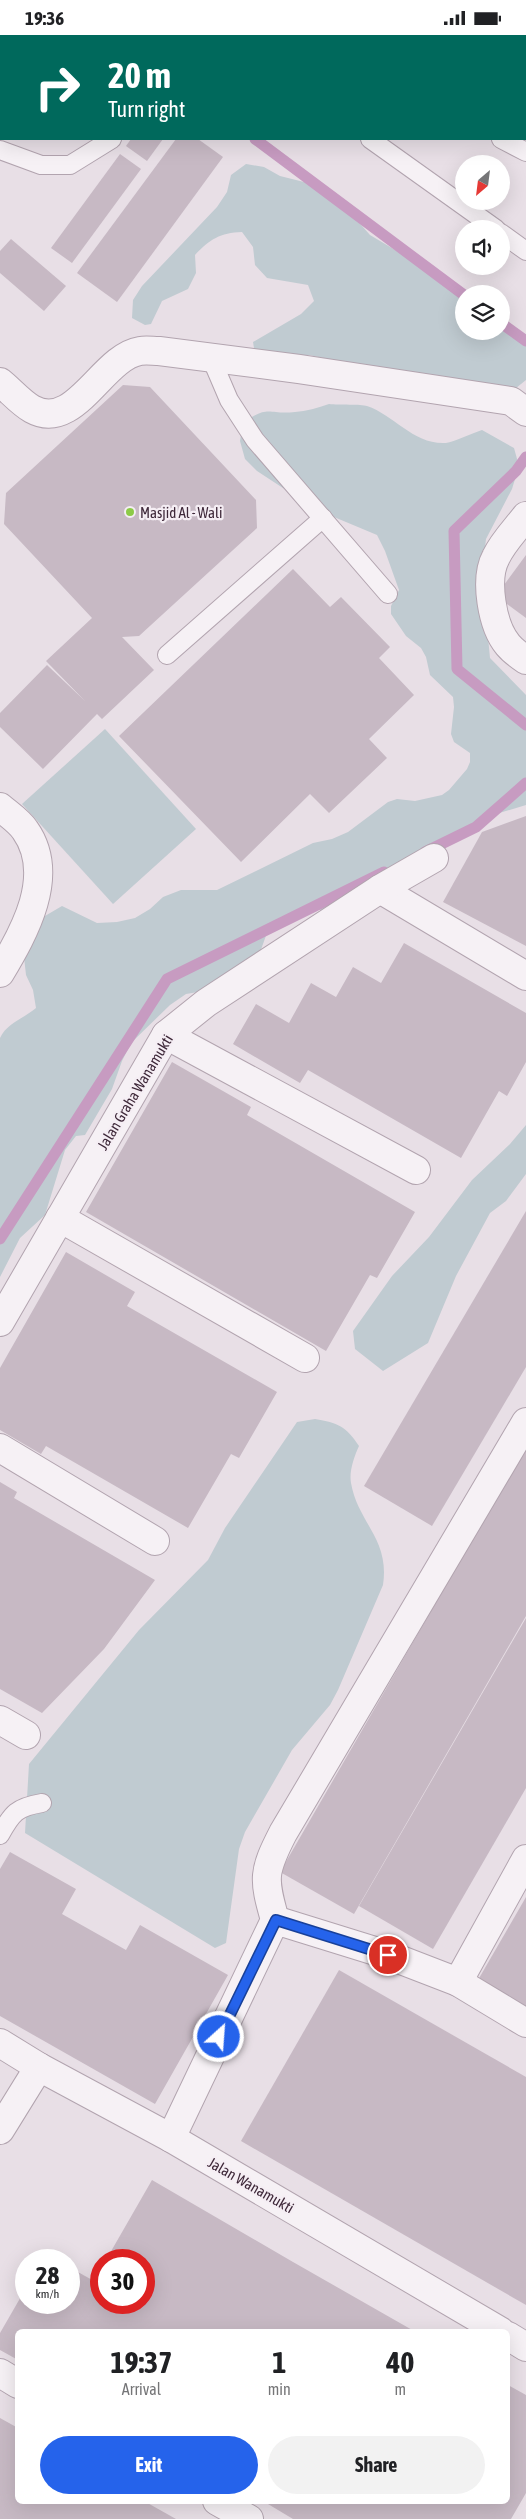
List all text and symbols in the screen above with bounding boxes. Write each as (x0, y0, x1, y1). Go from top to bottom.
text: 19:36 (25, 7, 64, 29)
icon: right (25, 55, 90, 120)
text: 20 m (108, 55, 171, 95)
text: Turn right (108, 96, 185, 122)
north arrow (455, 155, 510, 210)
map controls (455, 155, 510, 340)
button: sound (455, 220, 510, 275)
button: layers (455, 285, 510, 340)
place label: Masjid Al - Wali (140, 504, 222, 521)
marker: Masjid Al - Wali (124, 506, 136, 518)
street label: Jalan Graha Wanamukti (94, 1031, 176, 1153)
pin (367, 1934, 409, 1976)
icon: arrive (374, 1941, 402, 1969)
position arrow (192, 2010, 244, 2062)
street label: Jalan Wanamukti (205, 2154, 297, 2216)
speed limit sign: 30 (90, 2249, 155, 2314)
text: 28 (36, 2261, 59, 2289)
text: km/h (36, 2287, 59, 2301)
text: 19:37 (111, 2345, 172, 2379)
text: 1 (272, 2345, 286, 2379)
text: 40 (386, 2345, 414, 2379)
text: Arrival (122, 2380, 161, 2398)
text: min (268, 2380, 291, 2398)
text: m (395, 2380, 406, 2398)
button: Exit (40, 2436, 258, 2494)
button: Share (268, 2436, 485, 2494)

